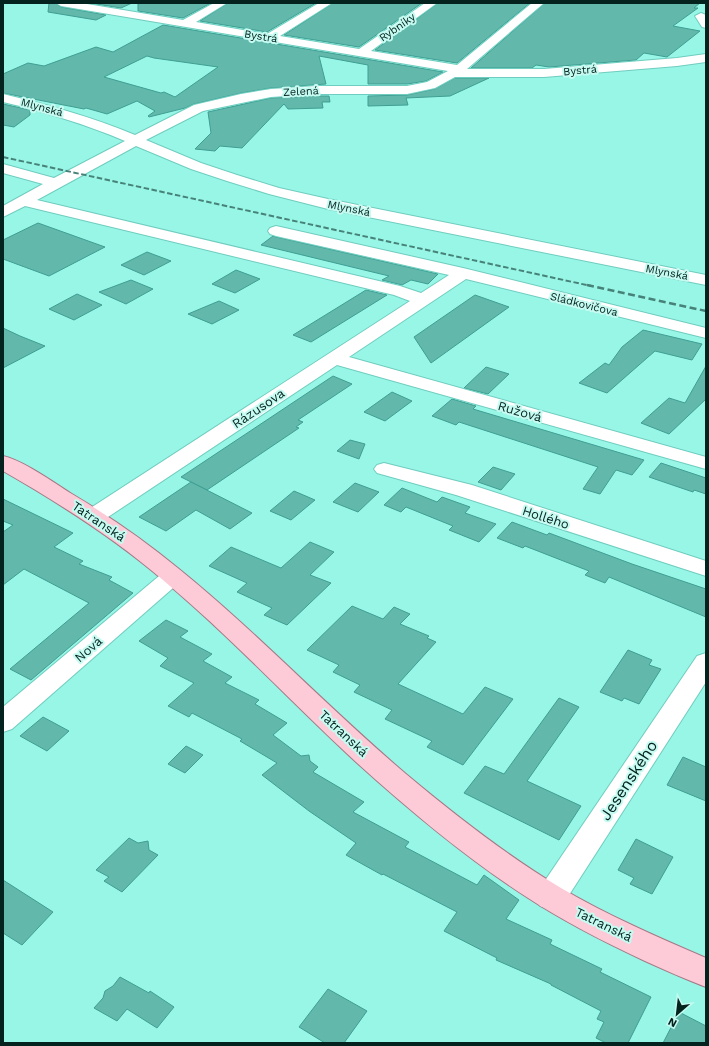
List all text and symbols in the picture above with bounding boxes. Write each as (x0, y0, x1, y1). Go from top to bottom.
street label: Rybníky (377, 10, 418, 45)
street label: Bystrá (243, 27, 279, 46)
street label: Bystrá (563, 63, 597, 78)
street label: Zelená (283, 84, 319, 99)
street label: Mlynská (19, 96, 64, 119)
street label: Mlynská (326, 198, 371, 219)
street label: Mlynská (645, 262, 689, 283)
street label: Sládkovičova (549, 290, 619, 319)
street label: Rázusova (229, 385, 288, 431)
street label: Ružová (496, 398, 544, 425)
street label: Tatranská (69, 498, 129, 545)
street label: Hollého (520, 503, 571, 532)
street label: Nová (72, 633, 106, 665)
street label: Tatranská (316, 707, 372, 760)
street label: Jesenského (595, 737, 661, 824)
street label: Tatranská (573, 904, 635, 945)
north arrow (657, 994, 697, 1034)
text: N (666, 1015, 679, 1030)

